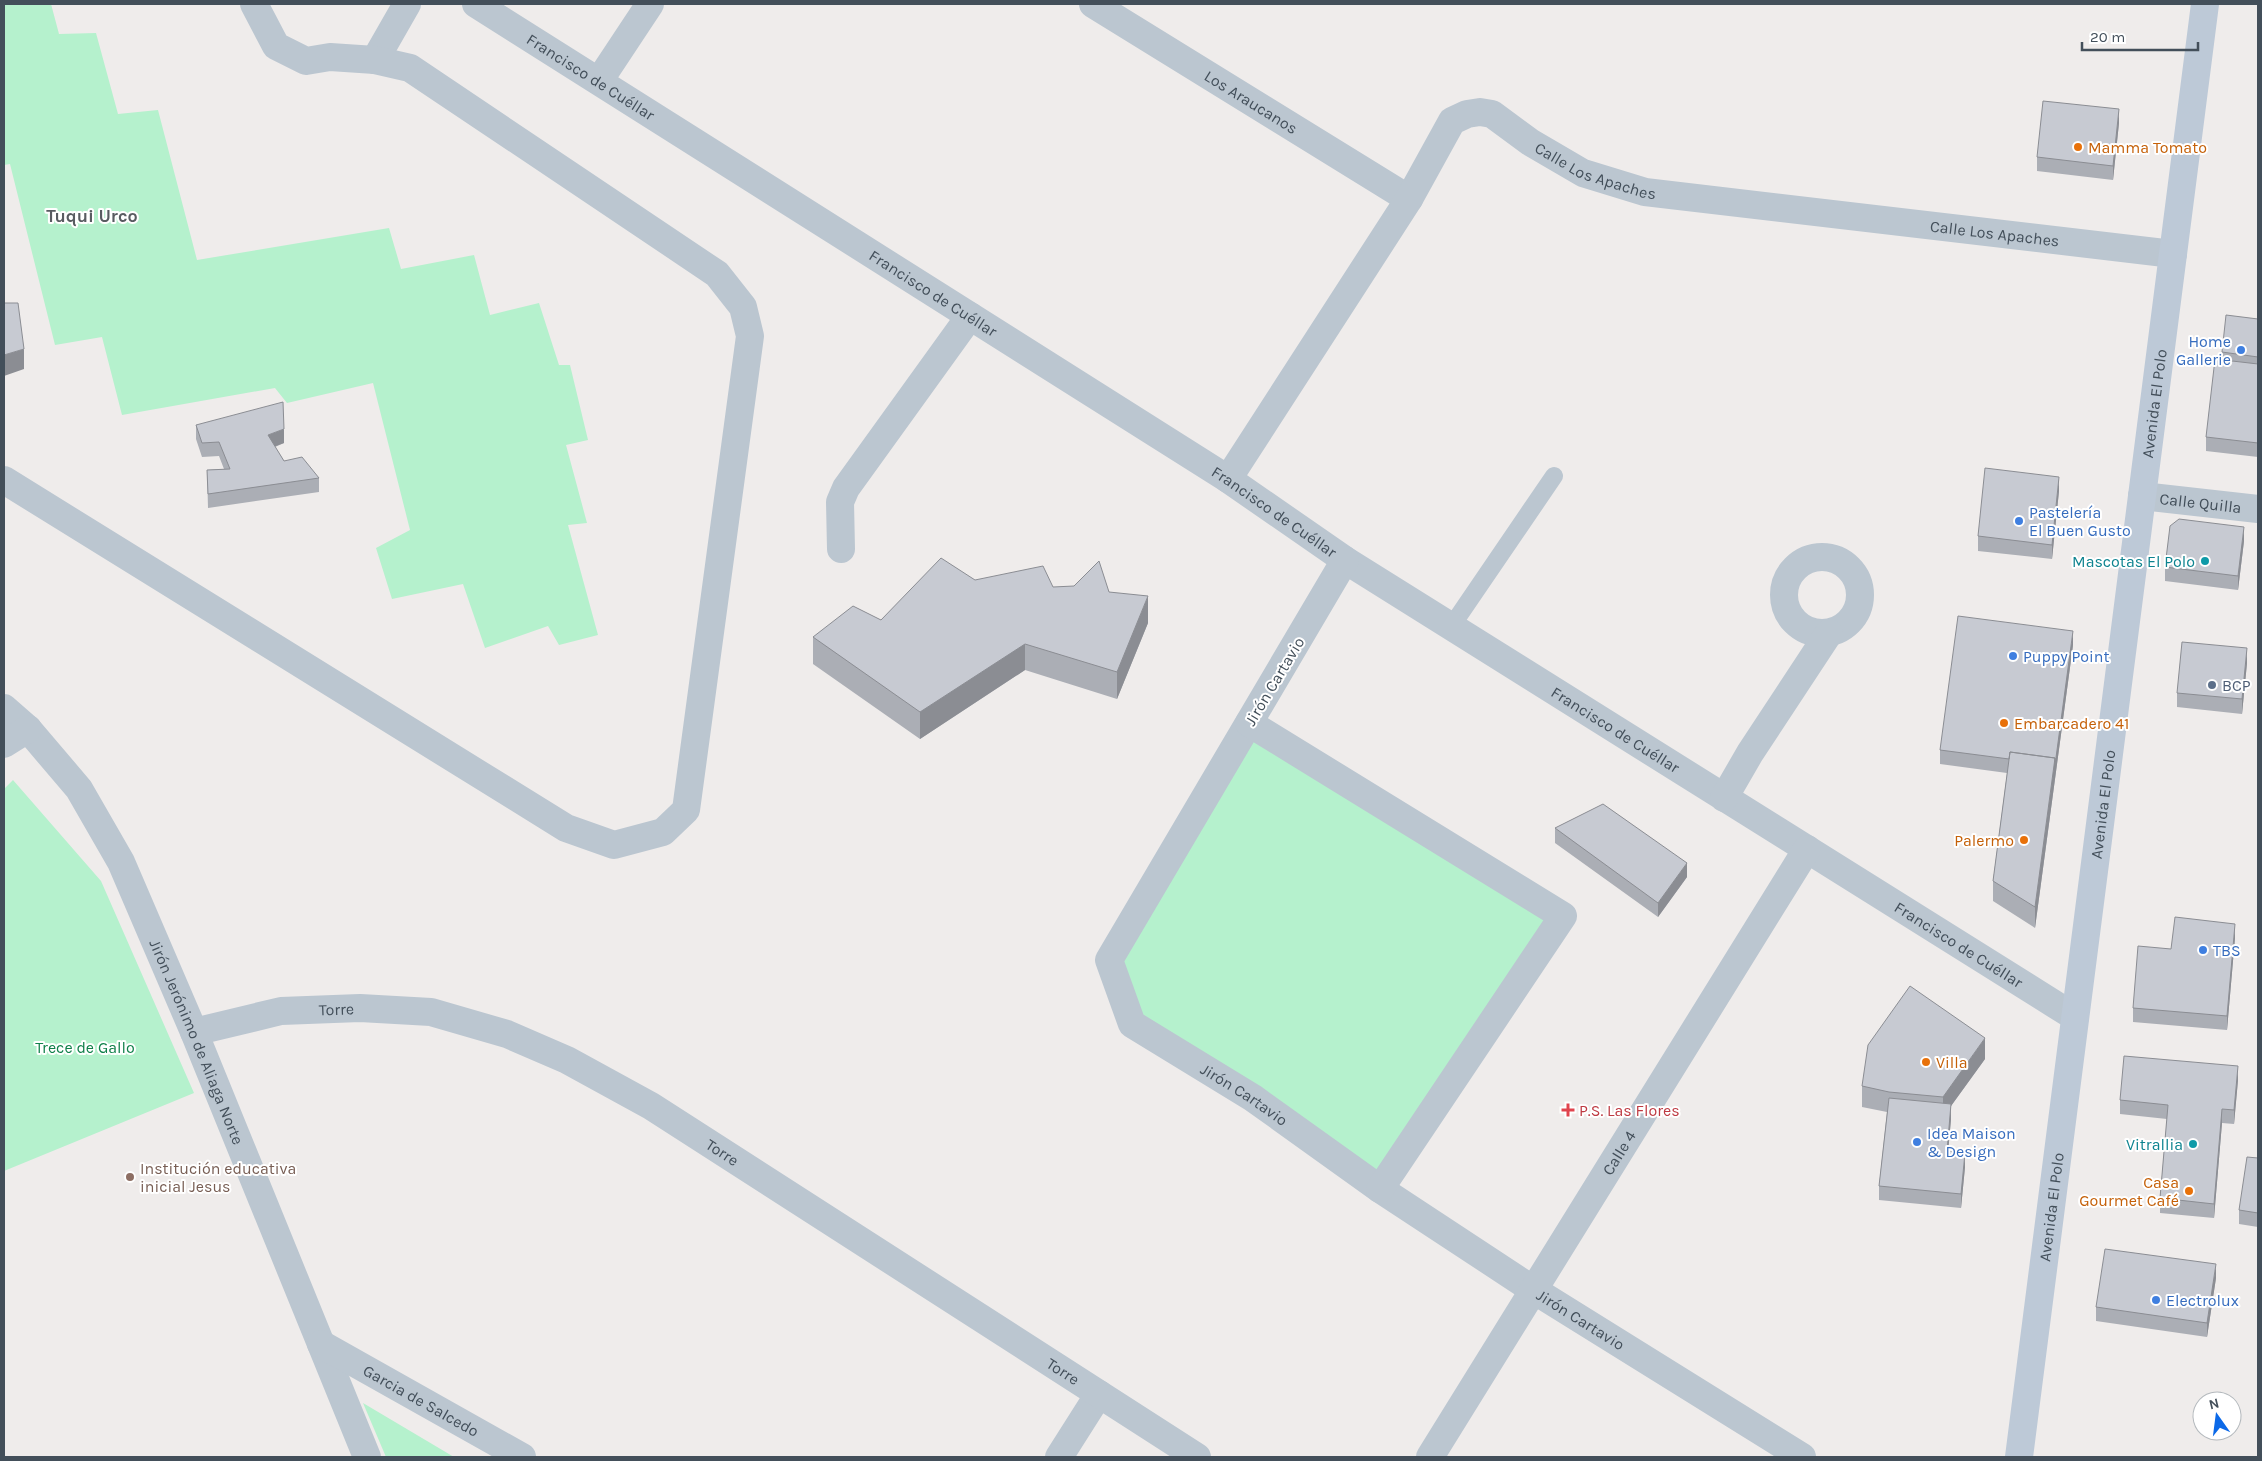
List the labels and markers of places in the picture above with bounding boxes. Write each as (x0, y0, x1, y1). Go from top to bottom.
place label: Mamma Tomato (2088, 138, 2207, 157)
marker: Mamma Tomato (2072, 141, 2084, 153)
place label: Home Gallerie (2176, 332, 2231, 369)
marker: Home Gallerie (2235, 344, 2247, 356)
place label: Pastelería El Buen Gusto (2029, 503, 2131, 540)
marker: Pastelería El Buen Gusto (2013, 515, 2025, 527)
place label: Mascotas El Polo (2072, 552, 2195, 571)
marker: Mascotas El Polo (2199, 555, 2211, 567)
place label: Puppy Point (2023, 647, 2110, 666)
marker: Puppy Point (2007, 650, 2019, 662)
place label: BCP (2222, 676, 2251, 695)
marker: BCP (2206, 679, 2218, 691)
place label: Embarcadero 41 (2014, 714, 2129, 733)
marker: Embarcadero 41 (1998, 717, 2010, 729)
place label: Palermo (1954, 831, 2014, 850)
marker: Palermo (2018, 834, 2030, 846)
place label: TBS (2213, 941, 2241, 960)
marker: TBS (2197, 944, 2209, 956)
place label: Villa (1936, 1053, 1968, 1072)
marker: Villa (1920, 1056, 1932, 1068)
place label: P.S. Las Flores (1579, 1101, 1680, 1120)
marker: P.S. Las Flores (1561, 1103, 1575, 1117)
place label: Idea Maison & Design (1927, 1124, 2016, 1161)
place label: Vitrallia (2126, 1135, 2183, 1154)
marker: Idea Maison & Design (1911, 1136, 1923, 1148)
marker: Vitrallia (2187, 1138, 2199, 1150)
place label: Institución educativa inicial Jesus (140, 1159, 296, 1196)
marker: Institución educativa inicial Jesus (124, 1171, 136, 1183)
place label: Casa Gourmet Café (2079, 1173, 2179, 1210)
marker: Casa Gourmet Café (2183, 1185, 2195, 1197)
place label: Electrolux (2166, 1291, 2239, 1310)
marker: Electrolux (2150, 1294, 2162, 1306)

